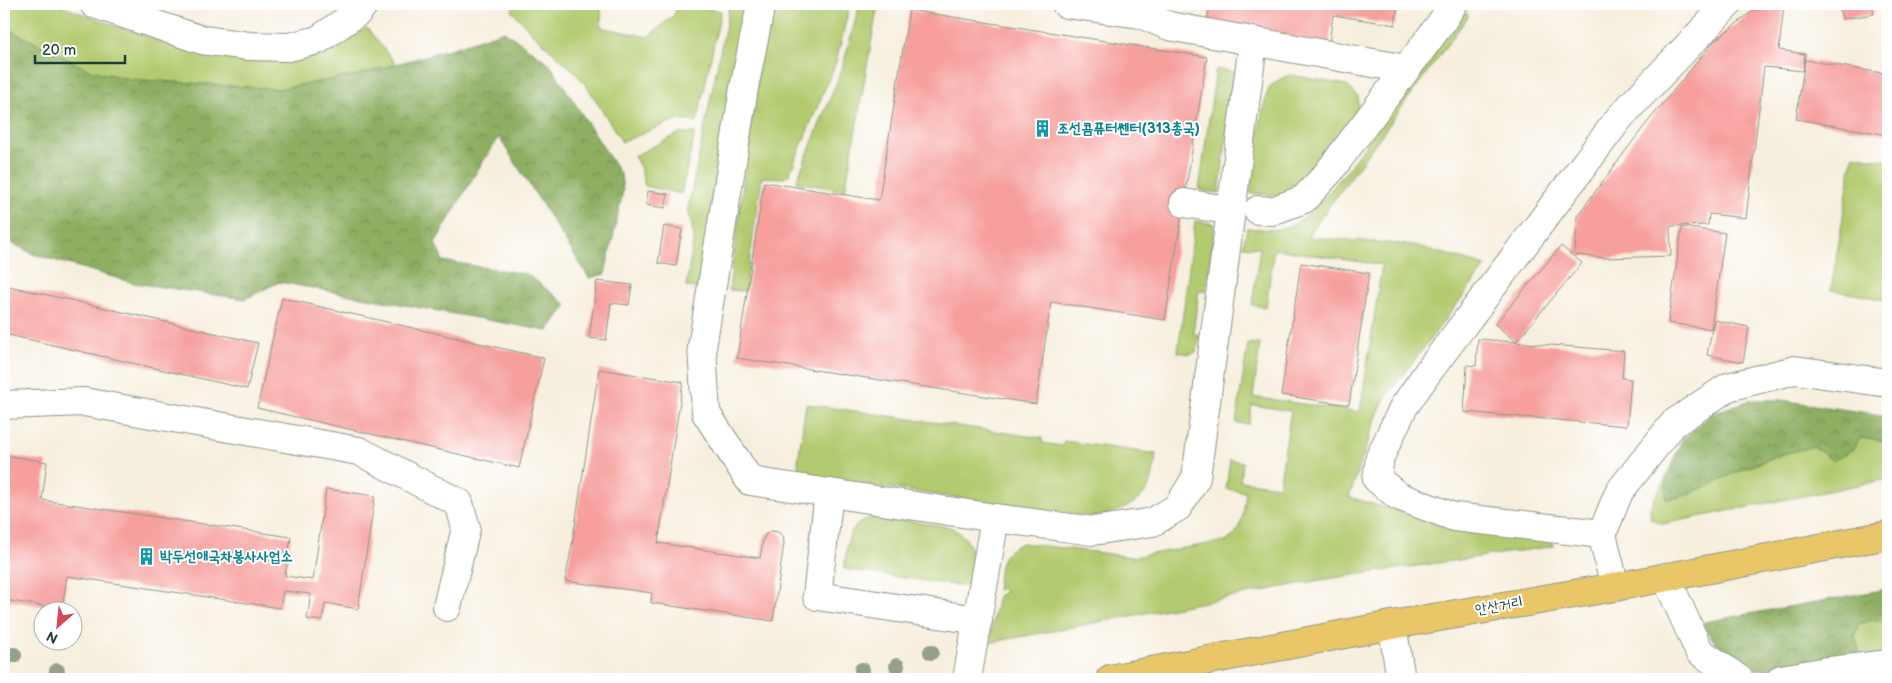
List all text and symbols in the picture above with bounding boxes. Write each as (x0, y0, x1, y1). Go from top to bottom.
scale bar (35, 32, 125, 64)
text: 20 m (42, 41, 76, 60)
building icon: 조선콤퓨터쎈터(313총국) (1033, 118, 1053, 138)
place label: 조선콤퓨터쎈터(313총국) (1057, 119, 1200, 138)
building icon: 박두선애국차봉사사업소 (136, 546, 156, 566)
place label: 박두선애국차봉사사업소 (160, 547, 293, 566)
street label: 안산거리 (1474, 592, 1524, 620)
north arrow (32, 600, 82, 650)
text: N (44, 627, 61, 647)

